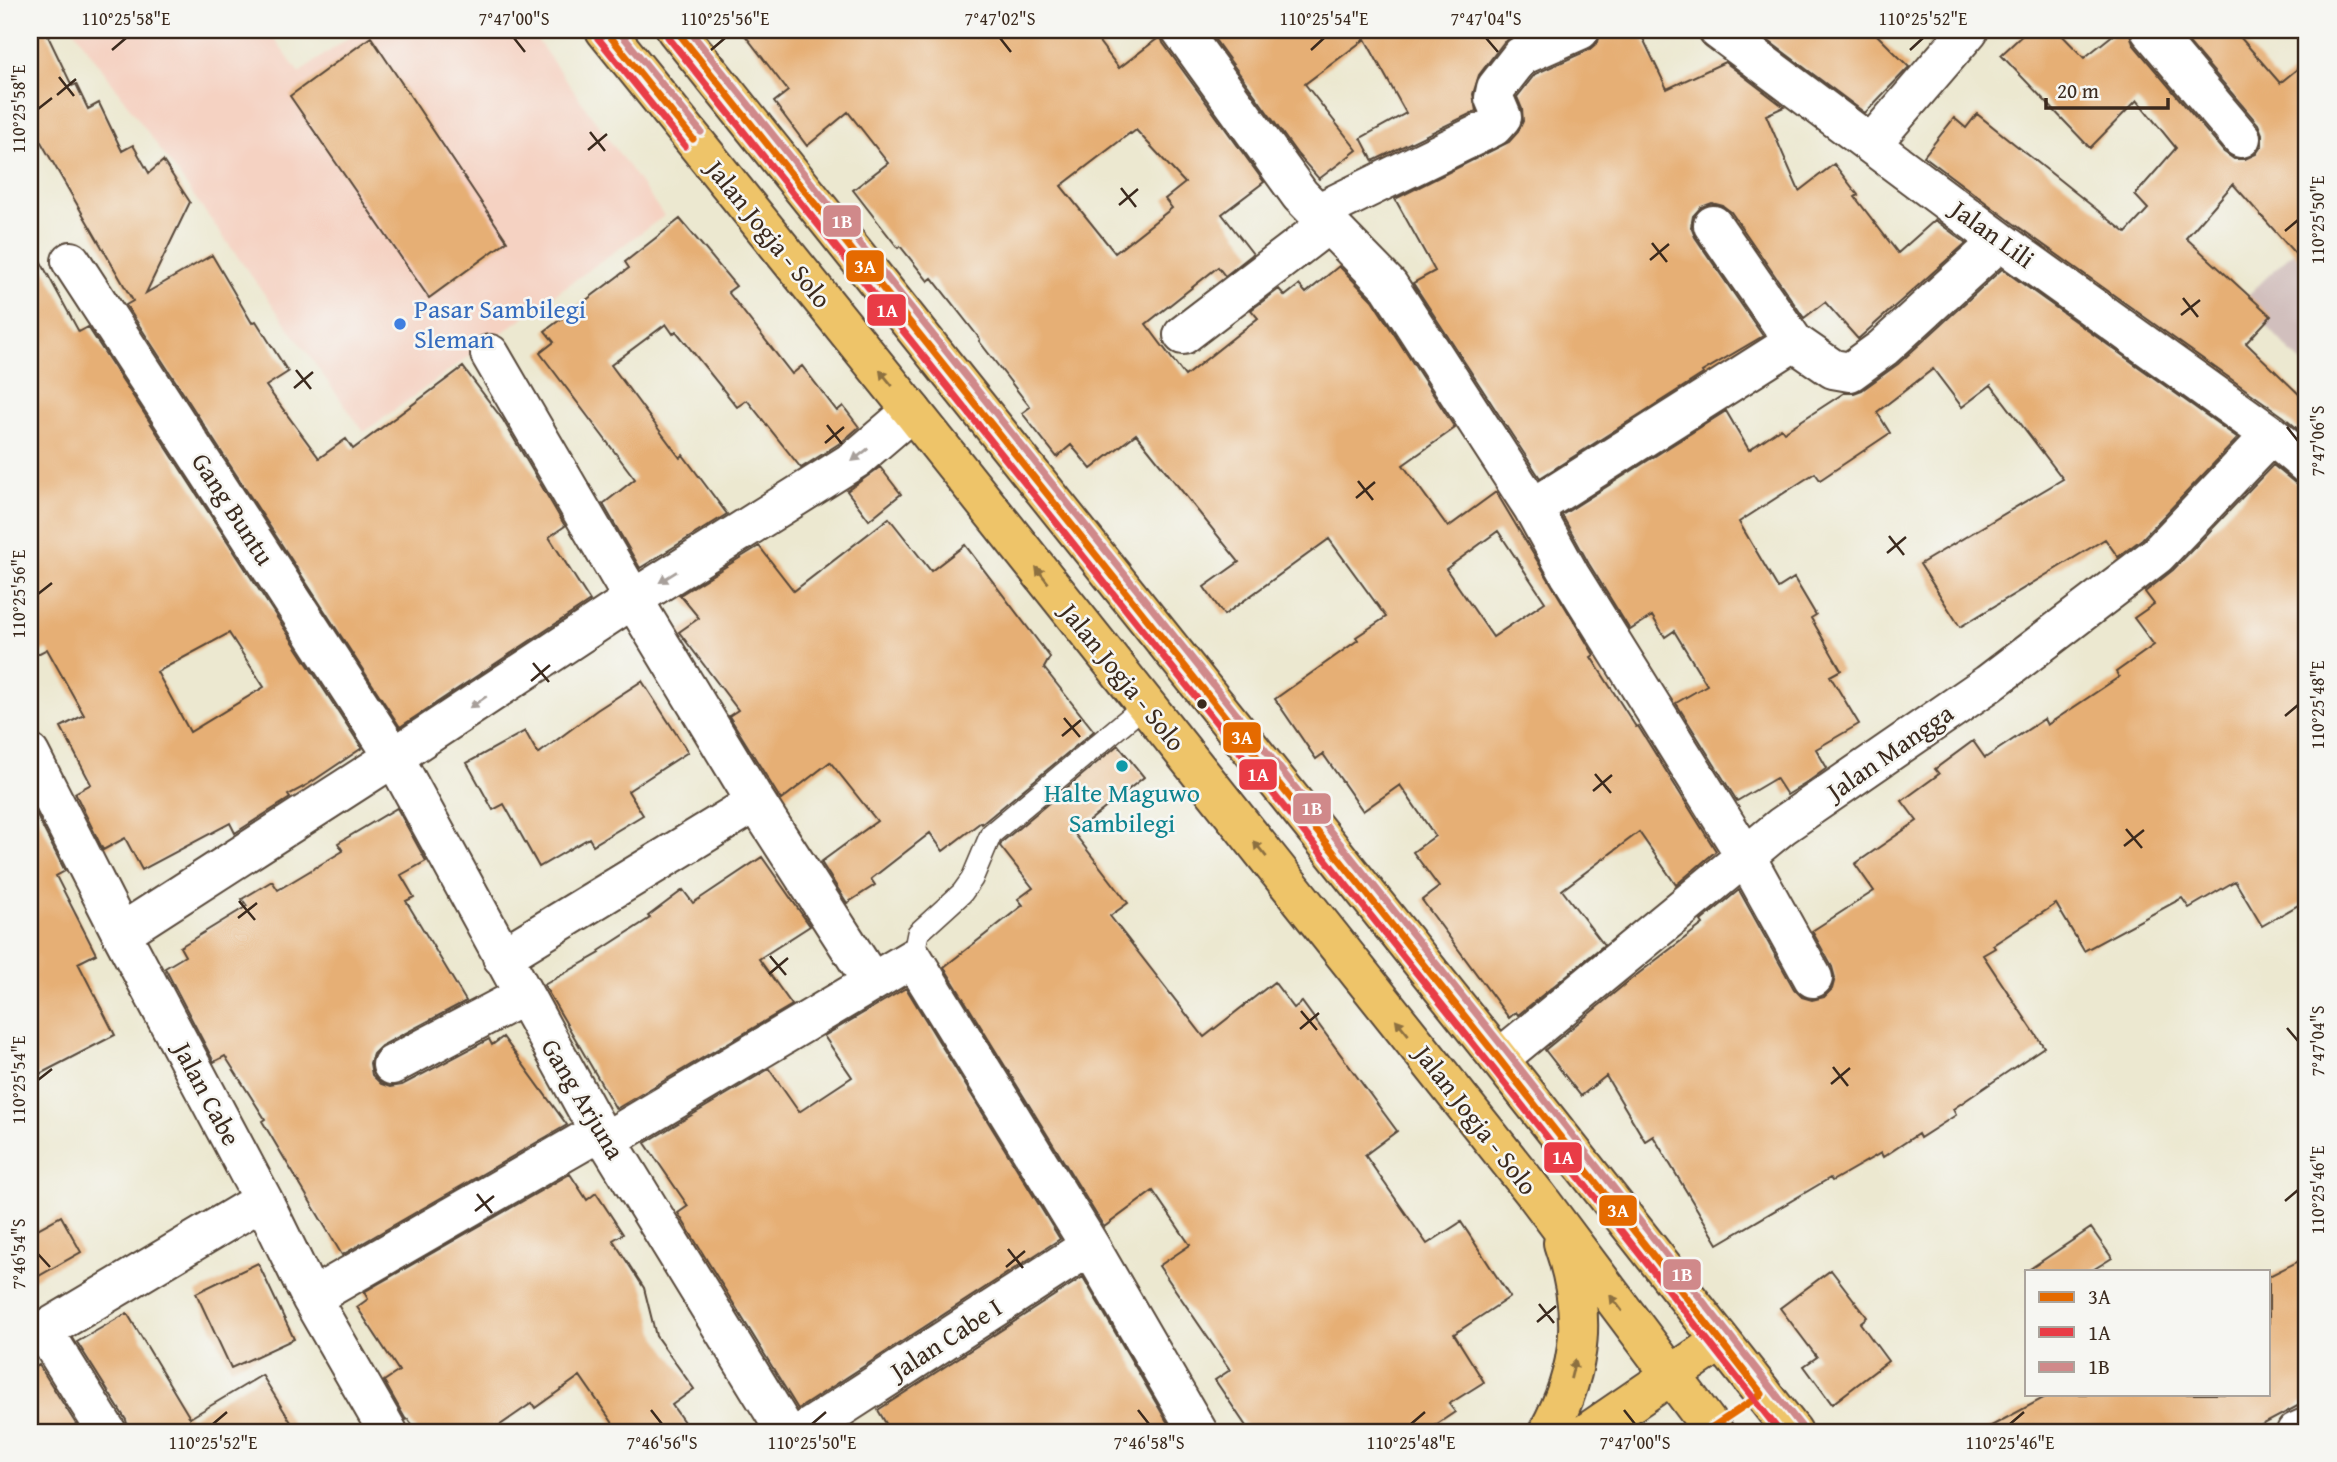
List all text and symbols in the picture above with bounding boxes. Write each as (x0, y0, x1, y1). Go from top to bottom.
text: 110°25'58"E (82, 5, 170, 32)
text: 7°47'00"S (478, 5, 550, 32)
text: 110°25'56"E (681, 5, 769, 32)
text: 7°47'02"S (964, 5, 1036, 32)
text: 110°25'54"E (1280, 5, 1368, 32)
text: 7°47'04"S (1450, 5, 1522, 32)
text: 110°25'52"E (1879, 5, 1967, 32)
text: 110°25'58"E (5, 65, 32, 153)
scale bar (2046, 66, 2169, 110)
text: 20 m (2057, 75, 2099, 106)
street label: Jalan Jogja - Solo (695, 149, 841, 316)
text: 110°25'50"E (2304, 176, 2331, 264)
street label: Jalan Lili (1941, 188, 2043, 277)
line badge: 1B (822, 204, 862, 238)
text: 1B (831, 207, 853, 235)
line badge: 3A (845, 249, 885, 283)
text: 3A (854, 252, 876, 280)
place label: Pasar Sambilegi Sleman (414, 289, 586, 358)
line badge: 1A (866, 293, 907, 327)
text: 1A (876, 296, 898, 324)
marker: Pasar Sambilegi Sleman (392, 316, 408, 332)
one-way arrow (878, 370, 893, 388)
text: 7°47'06"S (2304, 405, 2331, 477)
street label: Gang Buntu (182, 445, 285, 573)
one-way arrow (851, 448, 869, 462)
text: 110°25'56"E (5, 550, 32, 638)
one-way arrow (1035, 567, 1050, 585)
one-way arrow (658, 570, 678, 583)
street label: Jalan Jogja - Solo (1049, 592, 1195, 759)
text: 110°25'48"E (2304, 661, 2331, 749)
street label: Jalan Mangga (1816, 693, 1962, 811)
one-way arrow (468, 695, 488, 708)
unlabelled marker (1195, 697, 1209, 711)
line badge: 3A (1222, 721, 1262, 754)
text: 3A (1231, 723, 1253, 751)
marker: Halte Maguwo Sambilegi (1114, 758, 1130, 774)
line badge: 1A (1238, 758, 1278, 791)
text: 1A (1247, 760, 1269, 788)
place label: Halte Maguwo Sambilegi (1044, 773, 1200, 842)
line badge: 1B (1292, 792, 1332, 825)
text: 1B (1301, 794, 1323, 822)
one-way arrow (1253, 841, 1268, 859)
text: 7°47'04"S (2304, 1005, 2331, 1077)
one-way arrow (1395, 1019, 1410, 1036)
street label: Gang Arjuna (532, 1031, 635, 1167)
street label: Jalan Cabe (162, 1032, 251, 1153)
street label: Jalan Jogja - Solo (1403, 1034, 1547, 1203)
text: 110°25'54"E (5, 1036, 32, 1124)
line badge: 1A (1543, 1141, 1583, 1174)
text: 1A (1552, 1143, 1574, 1171)
text: 110°25'46"E (2304, 1146, 2331, 1234)
line badge: 3A (1598, 1194, 1638, 1227)
text: 3A (1607, 1196, 1629, 1224)
text: 7°46'54"S (5, 1218, 32, 1290)
line badge: 1B (1662, 1258, 1702, 1291)
text: 1B (1671, 1260, 1693, 1288)
legend (2025, 1270, 2270, 1396)
text: 3A (2088, 1281, 2111, 1312)
street label: Jalan Cabe I (880, 1288, 1009, 1391)
one-way arrow (1609, 1293, 1623, 1312)
text: 1A (2088, 1317, 2111, 1348)
text: 1B (2088, 1351, 2110, 1382)
one-way arrow (1568, 1358, 1579, 1380)
text: 110°25'52"E (169, 1429, 257, 1456)
text: 7°46'56"S (626, 1429, 698, 1456)
text: 110°25'50"E (768, 1429, 856, 1456)
text: 7°46'58"S (1113, 1429, 1185, 1456)
text: 110°25'48"E (1367, 1429, 1455, 1456)
text: 7°47'00"S (1599, 1429, 1671, 1456)
text: 110°25'46"E (1966, 1429, 2054, 1456)

